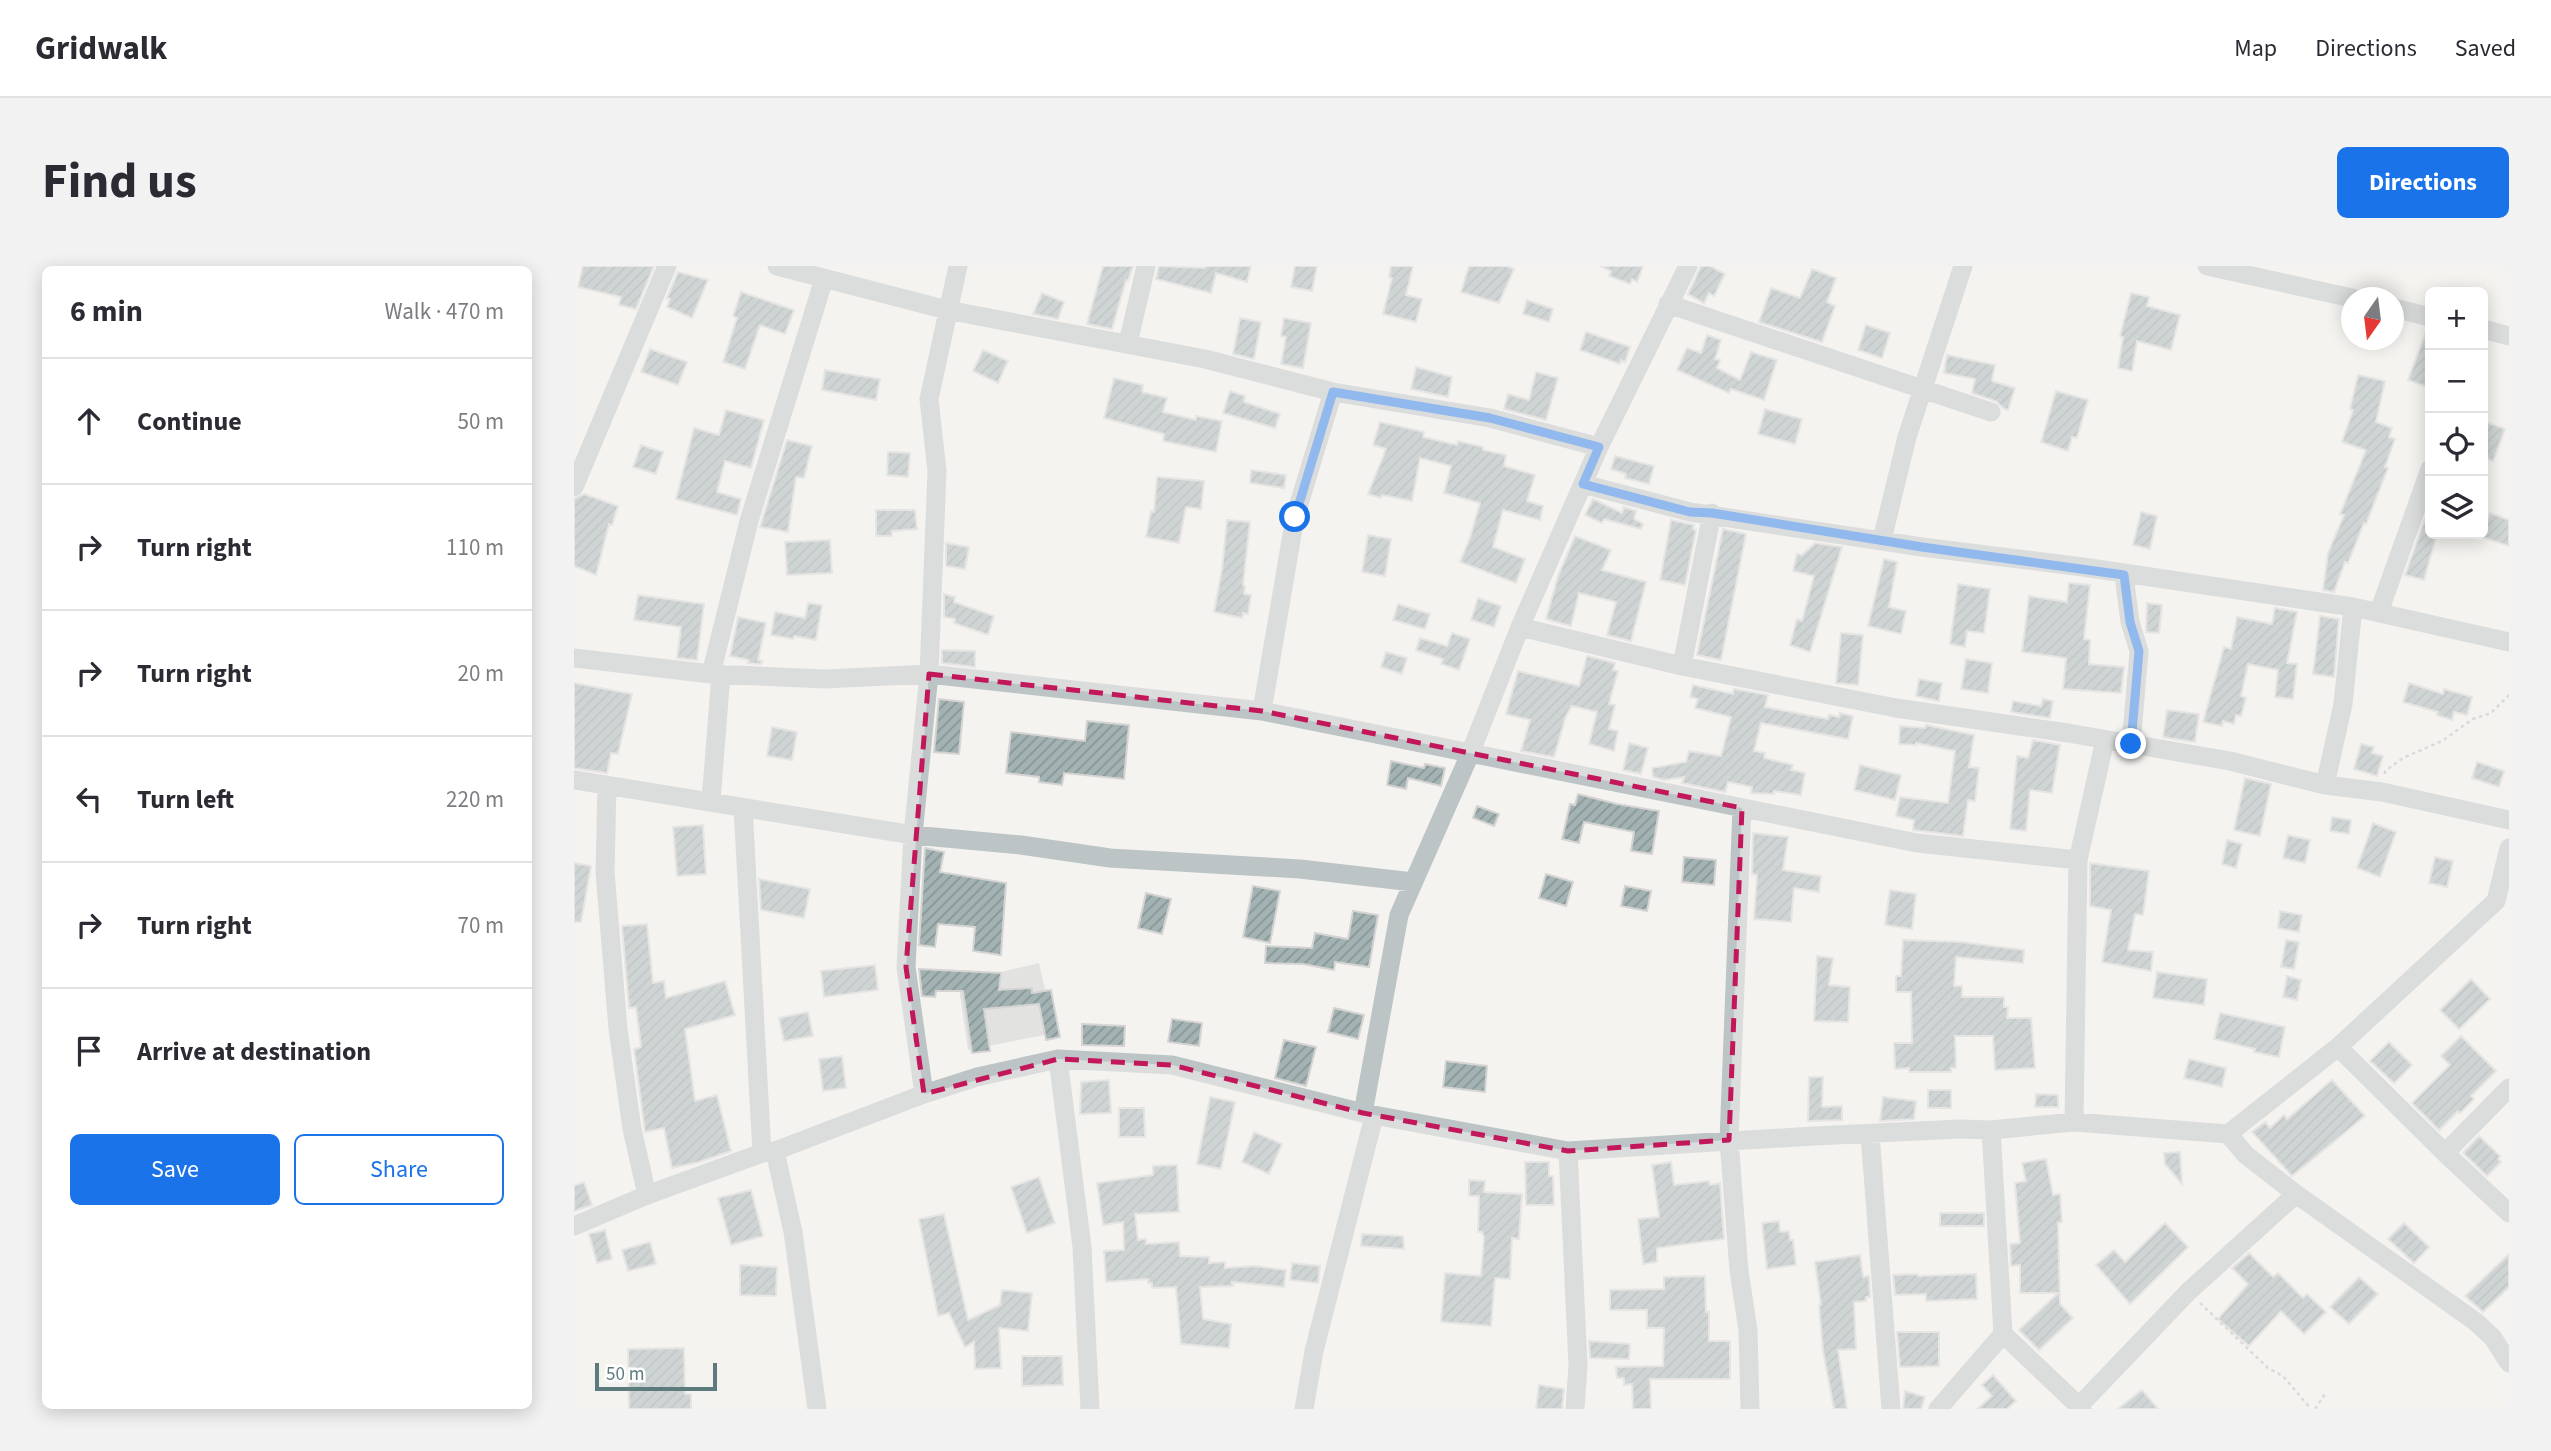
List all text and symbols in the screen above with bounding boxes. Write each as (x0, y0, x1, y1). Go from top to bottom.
text: Gridwalk (35, 25, 167, 72)
text: Map (2234, 31, 2277, 66)
text: Directions (2315, 31, 2417, 66)
text: Saved (2455, 31, 2516, 66)
text: Find us (42, 147, 197, 217)
button: Directions (2337, 147, 2509, 218)
north arrow (2341, 287, 2404, 350)
map controls (2425, 287, 2488, 539)
button: + (2425, 287, 2488, 350)
text: 6 min (70, 290, 143, 333)
text: Walk · 470 m (385, 295, 504, 328)
button: − (2425, 350, 2488, 413)
icon: ahead (70, 402, 108, 440)
text: Continue (137, 403, 242, 440)
text: 50 m (457, 405, 504, 438)
button: locate (2425, 413, 2488, 476)
button: layers (2425, 476, 2488, 539)
route start (1279, 501, 1310, 532)
icon: right (70, 528, 108, 566)
text: Turn right (137, 529, 252, 566)
text: 110 m (446, 531, 504, 564)
icon: right (70, 654, 108, 692)
text: Turn right (137, 655, 252, 692)
text: 20 m (457, 657, 504, 690)
route end (2115, 728, 2146, 759)
icon: left (70, 780, 108, 818)
text: Turn left (137, 781, 234, 818)
text: 220 m (446, 783, 504, 816)
icon: right (70, 906, 108, 944)
text: Turn right (137, 907, 252, 944)
text: 70 m (457, 909, 504, 942)
icon: arrive (70, 1032, 108, 1070)
text: Arrive at destination (137, 1033, 371, 1070)
button: Save (70, 1134, 280, 1205)
button: Share (294, 1134, 504, 1205)
scale bar (595, 1360, 718, 1392)
text: 50 m (606, 1361, 644, 1388)

